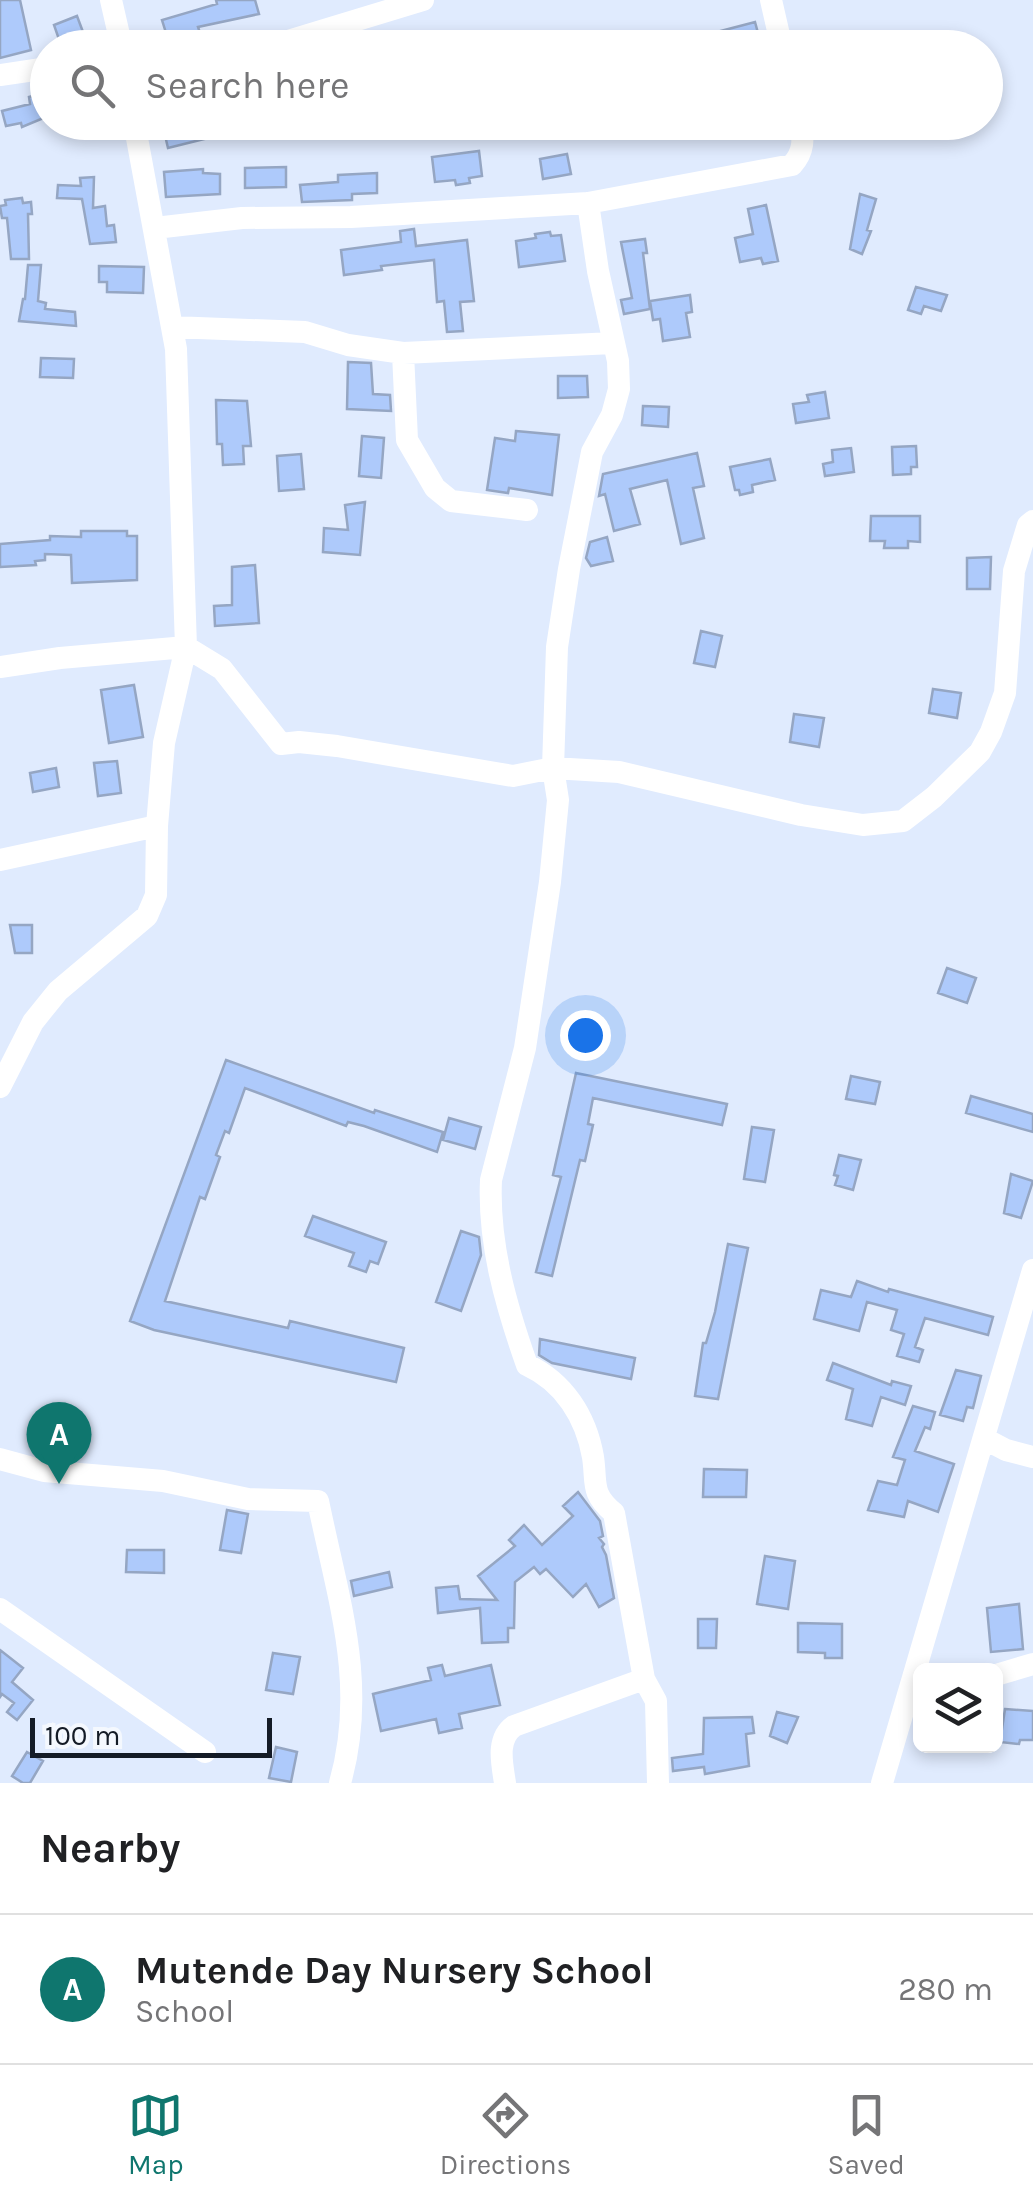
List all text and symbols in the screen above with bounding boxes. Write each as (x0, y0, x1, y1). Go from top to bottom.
search box (30, 30, 1003, 140)
icon: search (65, 58, 120, 113)
text: Search here (145, 63, 349, 108)
your location (560, 1010, 611, 1061)
pin: A (27, 1402, 92, 1484)
map controls (913, 1663, 1003, 1753)
button: layers (913, 1663, 1003, 1753)
scale bar (30, 1713, 272, 1758)
text: 100 m (45, 1719, 120, 1752)
text: Nearby (40, 1823, 180, 1873)
text: Mutende Day Nursery School (135, 1948, 653, 1993)
text: A (62, 1971, 83, 2008)
text: 280 m (898, 1971, 993, 2008)
text: School (135, 1993, 234, 2030)
tab: Map (128, 2088, 184, 2181)
tab: Directions (440, 2088, 571, 2181)
tab: Saved (827, 2088, 905, 2181)

